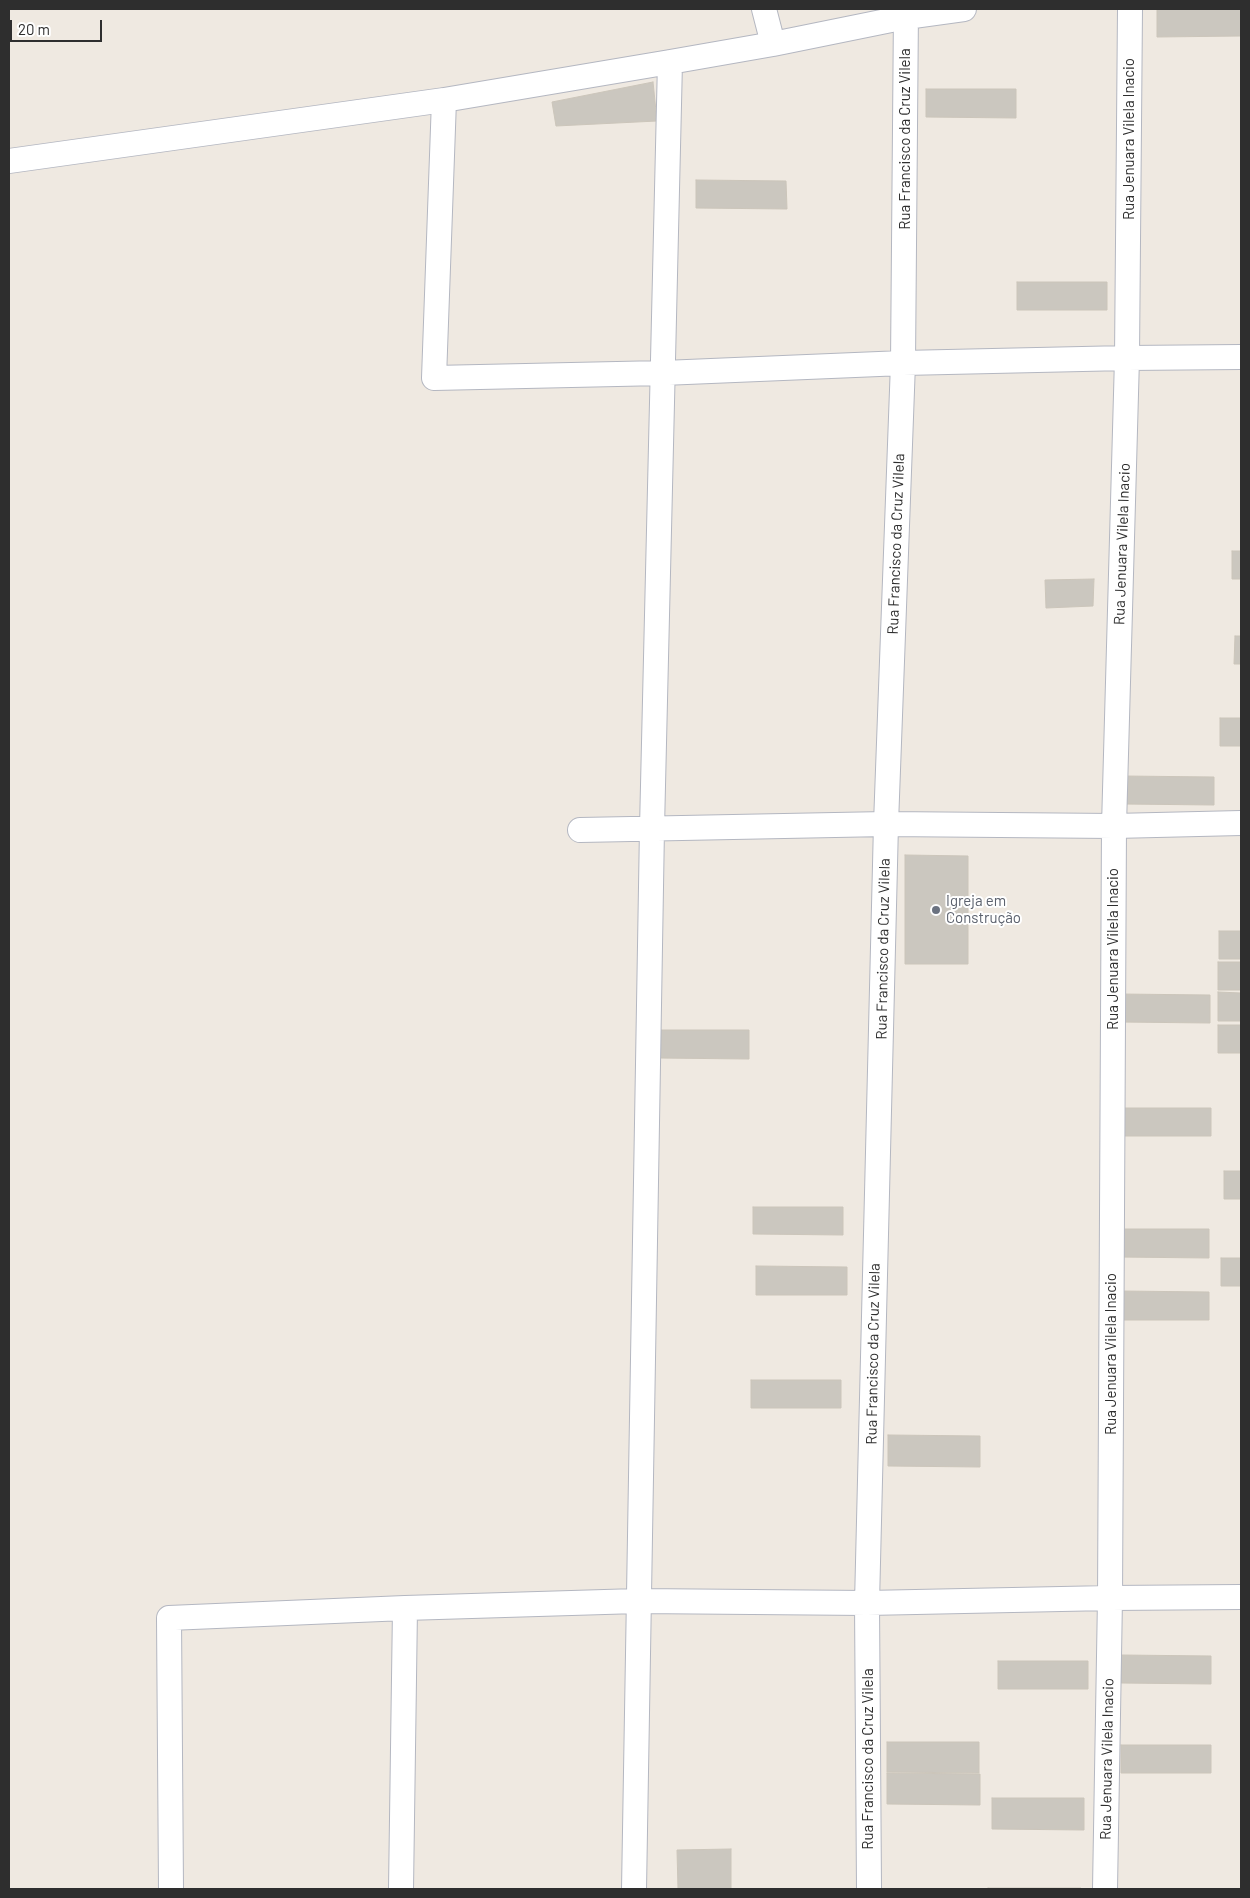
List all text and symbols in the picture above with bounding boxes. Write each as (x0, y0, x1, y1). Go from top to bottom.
scale bar (12, 10, 105, 42)
text: 20 m (18, 20, 50, 38)
street label: Rua Francisco da Cruz Vilela (896, 48, 914, 230)
street label: Rua Jenuara Vilela Inacio (1120, 58, 1138, 220)
street label: Rua Francisco da Cruz Vilela (884, 453, 908, 635)
street label: Rua Jenuara Vilela Inacio (1110, 463, 1134, 625)
street label: Rua Francisco da Cruz Vilela (872, 858, 894, 1040)
street label: Rua Jenuara Vilela Inacio (1104, 868, 1122, 1030)
place label: Igreja em Construção (946, 892, 1021, 927)
marker: Igreja em Construção (930, 904, 942, 916)
street label: Rua Francisco da Cruz Vilela (862, 1263, 884, 1445)
street label: Rua Jenuara Vilela Inacio (1102, 1273, 1120, 1435)
street label: Rua Francisco da Cruz Vilela (859, 1668, 877, 1850)
street label: Rua Jenuara Vilela Inacio (1097, 1678, 1117, 1840)

